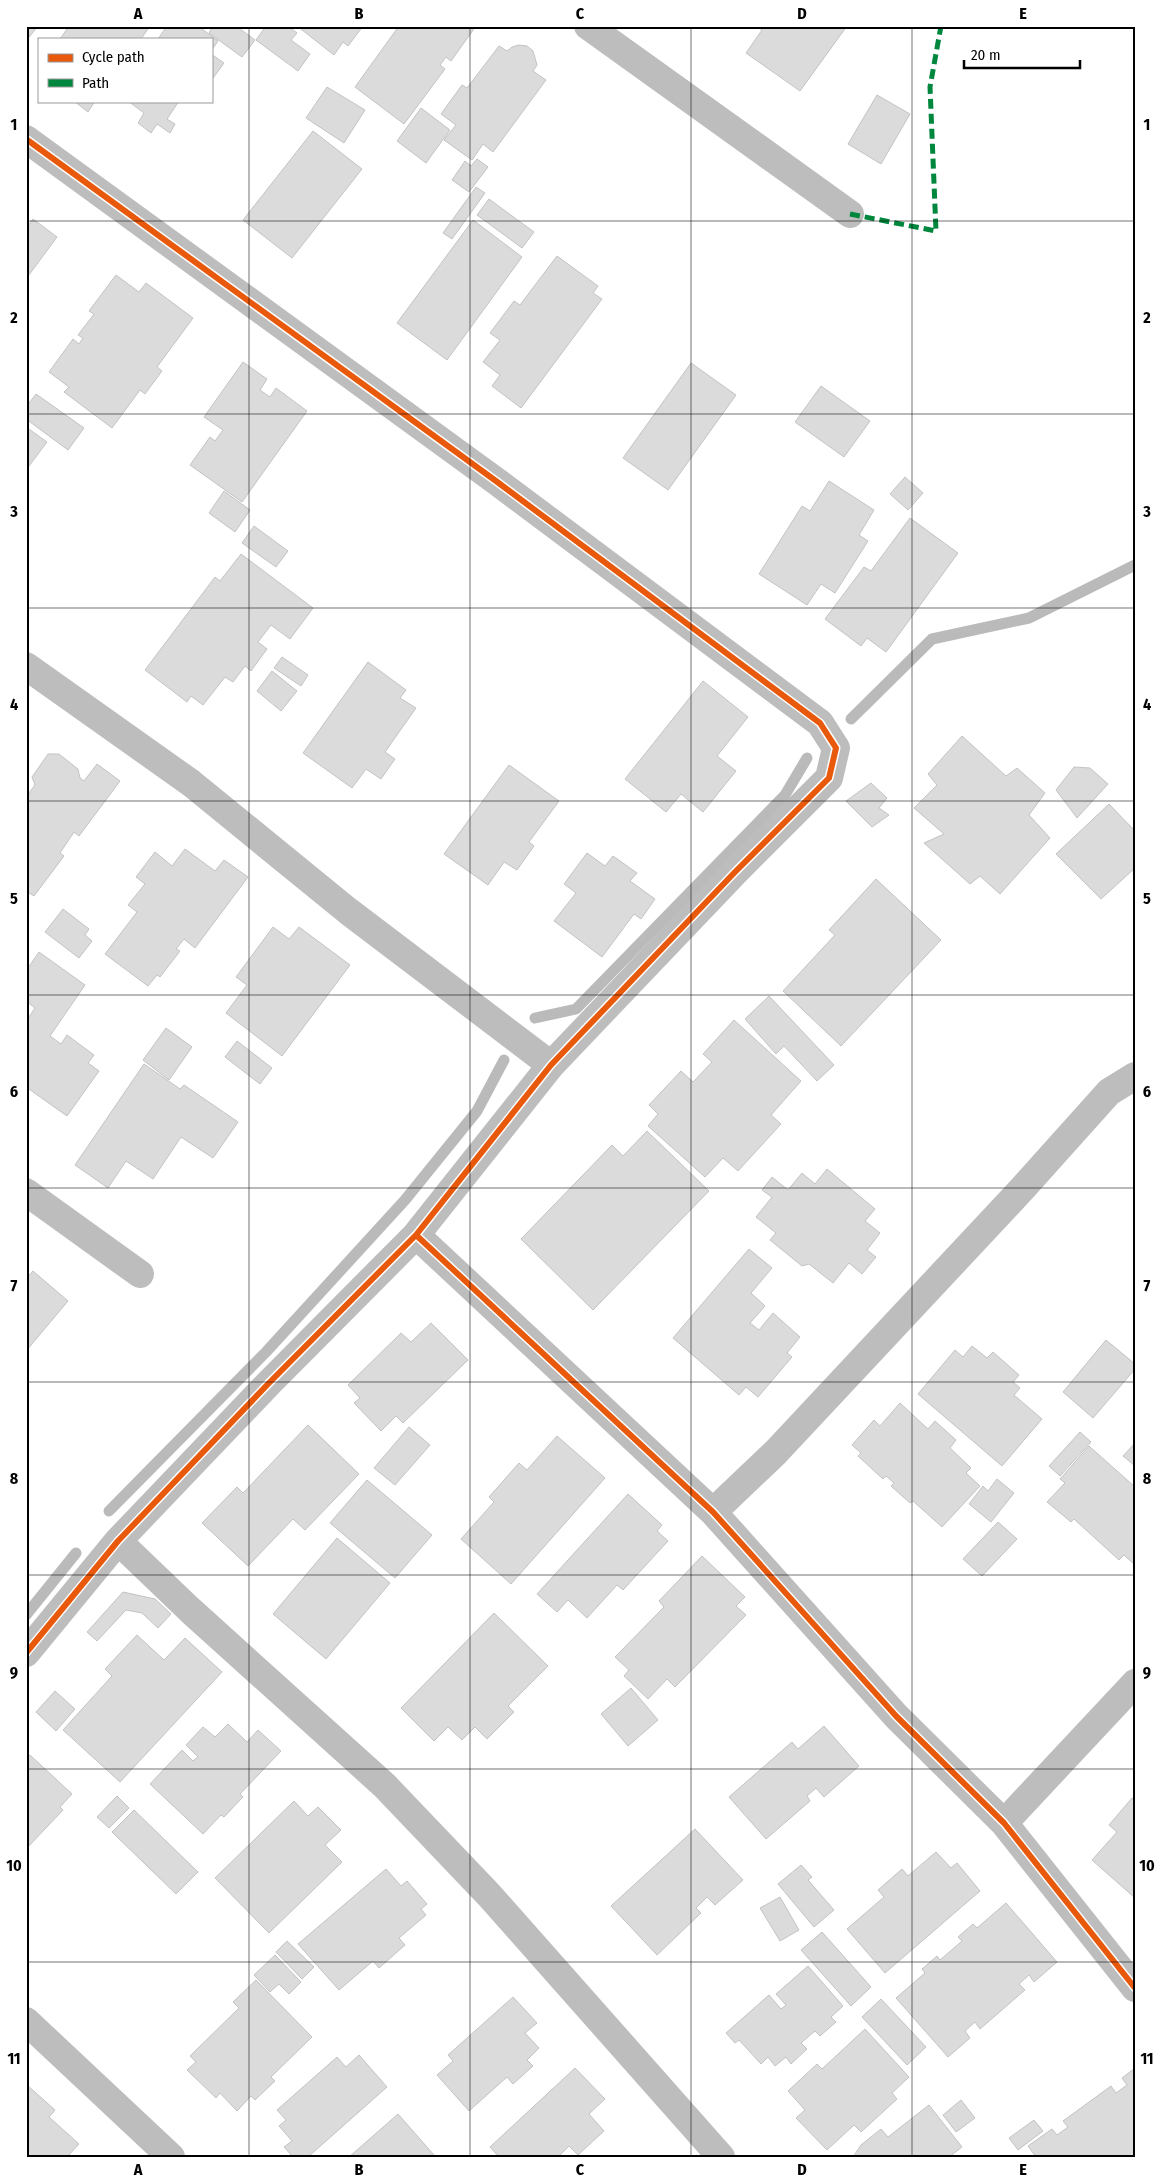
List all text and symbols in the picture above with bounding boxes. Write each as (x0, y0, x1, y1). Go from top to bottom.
text: A (133, 4, 143, 23)
text: B (355, 4, 364, 23)
text: C (576, 4, 585, 23)
text: D (797, 4, 807, 23)
text: E (1019, 4, 1027, 23)
legend (38, 38, 212, 102)
scale bar (964, 38, 1080, 70)
text: 20 m (971, 46, 1001, 64)
text: Cycle path (82, 48, 145, 66)
text: Path (82, 74, 109, 92)
text: 1 (11, 115, 17, 134)
text: 1 (1144, 115, 1150, 134)
text: 2 (9, 308, 18, 327)
text: 2 (1142, 308, 1151, 327)
text: 3 (9, 502, 18, 521)
text: 3 (1142, 502, 1151, 521)
text: 4 (10, 695, 18, 714)
text: 4 (1143, 695, 1151, 714)
text: 5 (10, 889, 18, 908)
text: 5 (1143, 889, 1151, 908)
text: 6 (10, 1082, 18, 1101)
text: 6 (1143, 1082, 1151, 1101)
text: 7 (11, 1276, 18, 1295)
text: 7 (1144, 1276, 1151, 1295)
text: 8 (10, 1469, 19, 1488)
text: 8 (1143, 1469, 1152, 1488)
text: 9 (10, 1663, 18, 1682)
text: 9 (1143, 1663, 1151, 1682)
text: 10 (6, 1856, 22, 1875)
text: 10 (1139, 1856, 1155, 1875)
text: 11 (7, 2049, 21, 2068)
text: 11 (1140, 2049, 1154, 2068)
text: A (133, 2160, 143, 2179)
text: B (355, 2160, 364, 2179)
text: C (576, 2160, 585, 2179)
text: D (797, 2160, 807, 2179)
text: E (1019, 2160, 1027, 2179)

